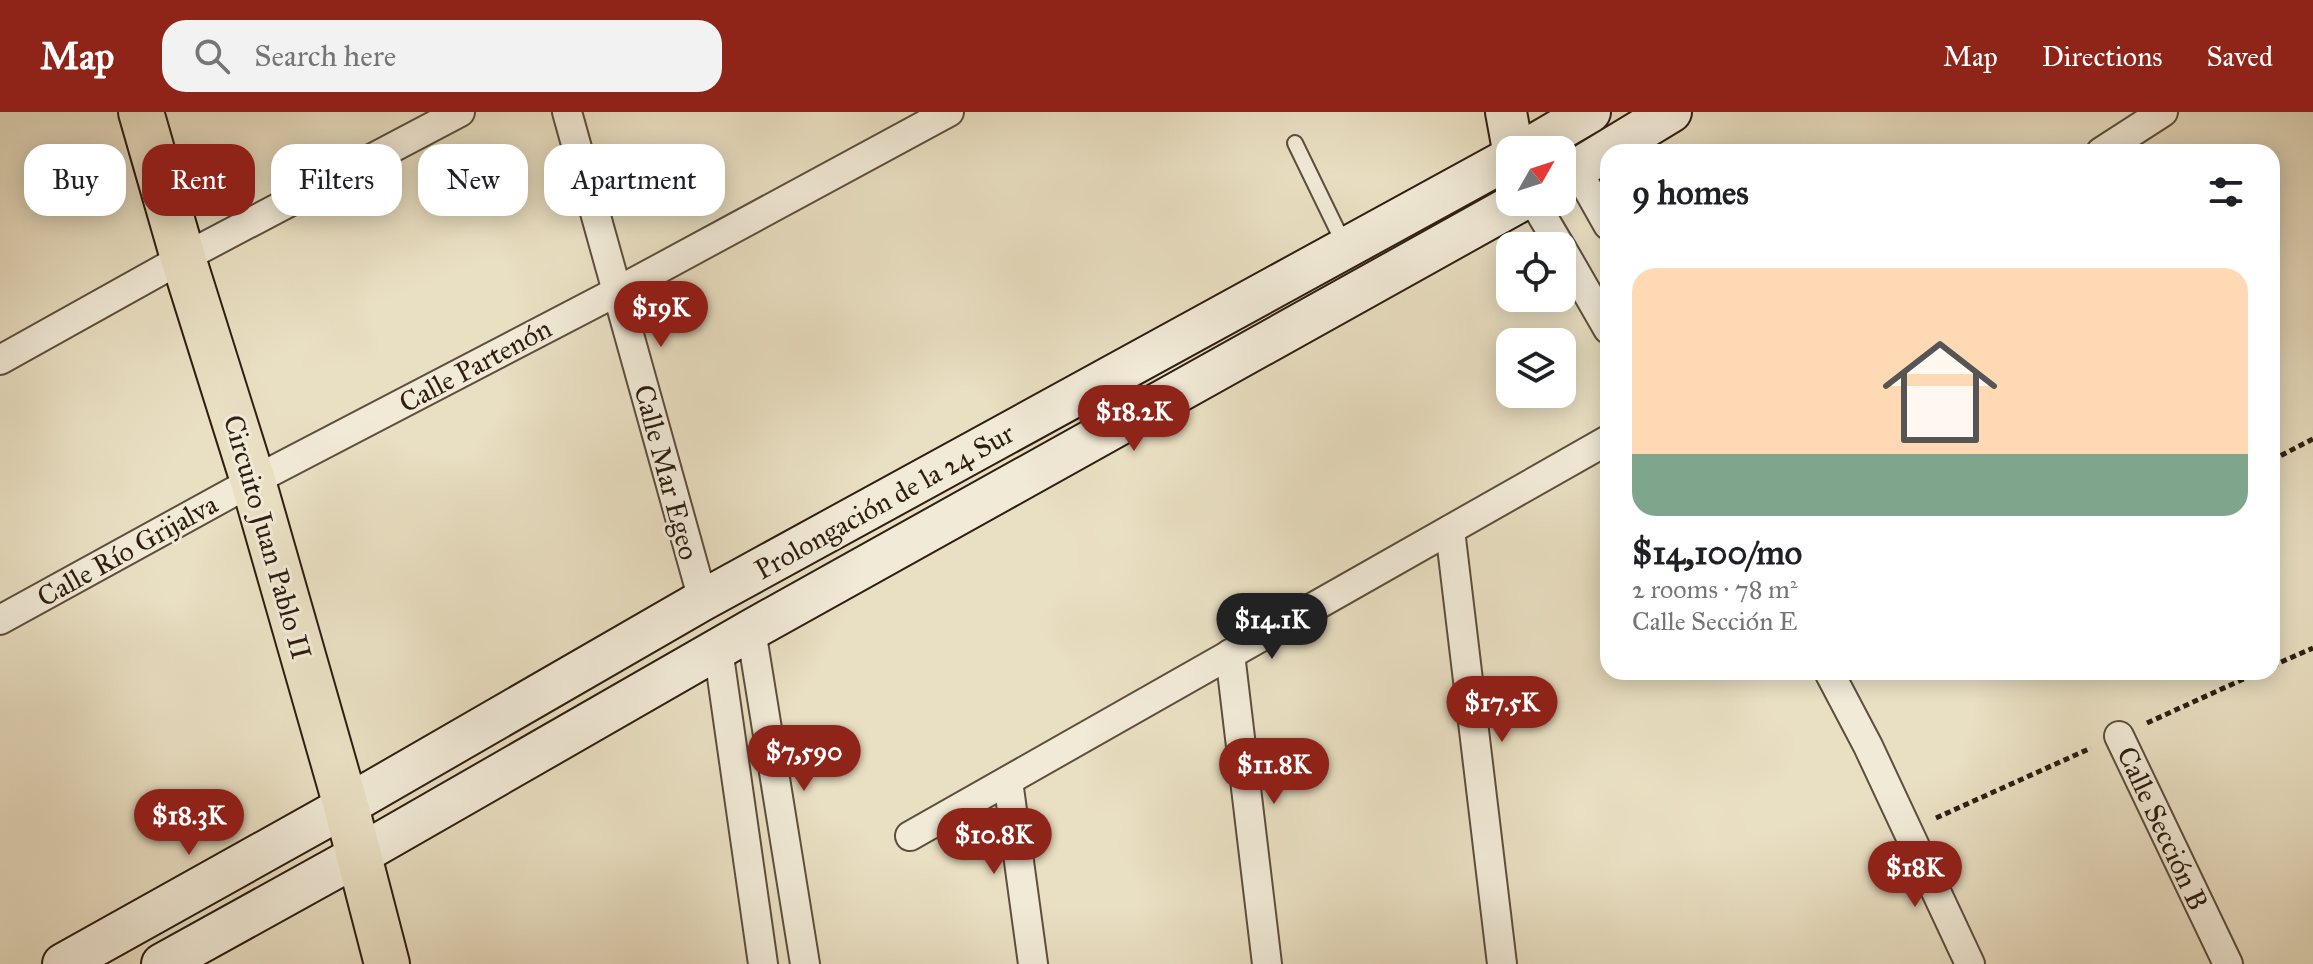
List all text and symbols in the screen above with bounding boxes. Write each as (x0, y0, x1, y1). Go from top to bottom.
search box (162, 20, 722, 92)
text: Map (40, 33, 114, 79)
icon: search (190, 34, 234, 78)
text: Search here (254, 38, 396, 74)
text: Map (1943, 39, 1998, 74)
text: Directions (2042, 39, 2163, 74)
text: Saved (2207, 39, 2273, 74)
north arrow (1496, 136, 1576, 216)
map controls (1496, 136, 1576, 408)
chip: Buy (24, 144, 126, 216)
chip: Rent (142, 144, 255, 216)
chip: Filters (271, 144, 402, 216)
chip: New (418, 144, 528, 216)
chip: Apartment (544, 144, 725, 216)
icon: filters (2204, 170, 2248, 214)
text: 9 homes (1632, 172, 1749, 213)
button: locate (1496, 232, 1576, 312)
pin: $19K (614, 281, 708, 349)
text: $19K (632, 291, 690, 323)
street label: Calle Partenón (393, 311, 557, 420)
icon: home (1868, 320, 2012, 464)
button: layers (1496, 328, 1576, 408)
street label: Calle Mar Egeo (626, 381, 707, 564)
pin: $18.2K (1069, 385, 1199, 453)
text: $18.2K (1096, 395, 1172, 427)
street label: Circuito Juan Pablo II (216, 411, 319, 664)
street label: Prolongación de la 24 Sur (748, 415, 1021, 587)
street label: Calle Río Grijalva (31, 486, 224, 614)
text: $14,100/mo (1632, 532, 1802, 573)
text: 2 rooms · 78 m² (1632, 573, 1797, 605)
pin: $14.1K (1207, 593, 1337, 661)
text: $14.1K (1234, 603, 1310, 635)
text: Calle Sección E (1632, 605, 1797, 637)
pin: $17.5K (1437, 676, 1567, 744)
text: $17.5K (1465, 686, 1540, 718)
pin: $7,590 (739, 725, 869, 793)
text: $7,590 (766, 735, 842, 767)
pin: $11.8K (1209, 738, 1339, 806)
street label: Calle Sección B (2109, 741, 2216, 916)
text: $11.8K (1237, 748, 1311, 780)
pin: $18.3K (124, 789, 254, 857)
text: $18.3K (152, 799, 226, 831)
pin: $10.8K (929, 808, 1059, 876)
text: $10.8K (955, 818, 1033, 850)
pin: $18K (1868, 841, 1962, 909)
text: $18K (1886, 851, 1944, 883)

